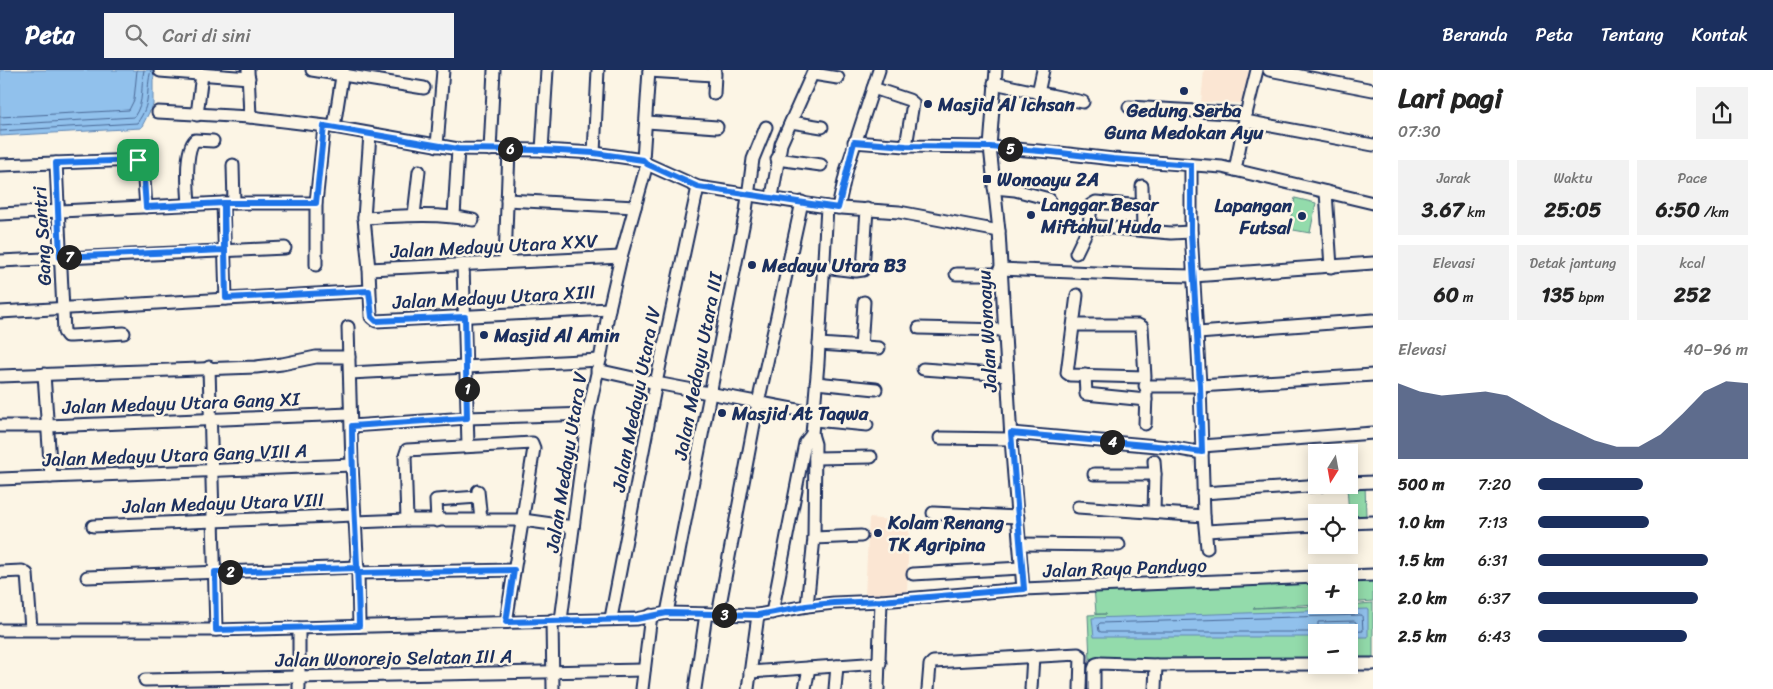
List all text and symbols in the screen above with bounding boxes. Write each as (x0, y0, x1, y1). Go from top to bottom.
search box (104, 13, 454, 58)
text: Peta (25, 14, 74, 56)
text: Cari di sini (162, 19, 251, 52)
text: Beranda (1442, 19, 1508, 51)
text: Peta (1536, 19, 1573, 51)
text: Tentang (1601, 19, 1664, 51)
text: Kontak (1692, 19, 1748, 51)
icon: search (122, 21, 150, 49)
text: Lari pagi (1398, 73, 1502, 122)
marker: Gedung Serba Guna Medokan Ayu (1178, 85, 1190, 97)
button: share (1696, 87, 1748, 139)
place label: Masjid Al Ichsan (937, 88, 1076, 121)
place label: Gedung Serba Guna Medokan Ayu (1103, 94, 1264, 149)
marker: Masjid Al Ichsan (922, 98, 934, 110)
text: 07:30 (1398, 117, 1441, 146)
pin: 6 (498, 136, 522, 162)
pin: 5 (998, 136, 1022, 162)
text: 6 (507, 137, 514, 162)
text: 5 (1006, 137, 1015, 162)
pin (117, 139, 159, 181)
icon: arrive (124, 146, 152, 174)
place label: Wonoayu 2A (997, 163, 1099, 196)
text: Jarak (1437, 166, 1471, 191)
text: Waktu (1554, 166, 1592, 191)
text: Pace (1677, 166, 1707, 191)
marker: Wonoayu 2A (981, 173, 993, 185)
street label: Gang Santri (23, 185, 61, 286)
place label: Langgar Besar Miftahul Huda (1040, 188, 1161, 243)
place label: Lapangan Futsal (1214, 189, 1293, 244)
text: 3.67 (1422, 191, 1464, 229)
text: 25:05 (1544, 191, 1602, 229)
text: 6:50 (1656, 191, 1700, 229)
text: km (1464, 200, 1485, 225)
text: /km (1700, 200, 1729, 225)
marker: Langgar Besar Miftahul Huda (1025, 209, 1037, 221)
marker: Lapangan Futsal (1296, 210, 1308, 222)
street label: Jalan Medayu Utara XXV (388, 224, 599, 268)
pin: 7 (56, 244, 82, 270)
text: 7 (66, 245, 74, 270)
place label: Medayu Utara B3 (761, 249, 907, 282)
text: Elevasi (1433, 251, 1475, 276)
text: Detak jantung (1530, 251, 1616, 276)
text: kcal (1680, 251, 1705, 276)
marker: Medayu Utara B3 (746, 259, 758, 271)
street label: Jalan Medayu Utara III (663, 268, 733, 464)
street label: Jalan Wonoayu (967, 269, 1007, 394)
street label: Jalan Medayu Utara XIII (391, 275, 596, 319)
text: 60 (1434, 276, 1459, 314)
text: 135 (1542, 276, 1575, 314)
text: 252 (1674, 276, 1711, 314)
text: m (1459, 285, 1473, 310)
text: bpm (1575, 285, 1604, 310)
street label: Jalan Medayu Utara IV (602, 303, 670, 496)
place label: Masjid Al Amin (493, 319, 620, 352)
marker: Masjid Al Amin (478, 329, 490, 341)
text: Elevasi (1398, 335, 1446, 364)
text: 40–96 m (1683, 335, 1748, 364)
street label: Jalan Medayu Utara V (535, 369, 597, 556)
pin: 1 (454, 376, 480, 402)
text: 1 (464, 377, 471, 402)
street label: Jalan Medayu Utara Gang XI (61, 382, 302, 424)
place label: Masjid At Taqwa (731, 397, 869, 430)
marker: Masjid At Taqwa (716, 407, 728, 419)
pin: 4 (1100, 430, 1124, 454)
text: 4 (1108, 430, 1117, 455)
street label: Jalan Medayu Utara Gang VIII A (41, 434, 308, 476)
north arrow (1308, 444, 1358, 494)
map controls (1308, 444, 1358, 674)
text: 500 m (1398, 470, 1444, 499)
text: 7:20 (1478, 470, 1511, 499)
street label: Jalan Medayu Utara VIII (121, 483, 325, 523)
button: locate (1308, 504, 1358, 554)
place label: Kolam Renang TK Agripina (887, 506, 1004, 561)
text: 1.0 km (1398, 508, 1445, 537)
text: 7:13 (1478, 508, 1508, 537)
marker: Kolam Renang TK Agripina (872, 527, 884, 539)
text: 1.5 km (1398, 546, 1444, 575)
text: 6:31 (1478, 546, 1508, 575)
street label: Jalan Raya Pandugo (1041, 549, 1208, 587)
pin: 2 (218, 560, 242, 584)
text: 2 (226, 560, 235, 585)
button: + (1308, 564, 1358, 614)
text: 2.0 km (1398, 584, 1447, 613)
text: 6:37 (1478, 584, 1510, 613)
pin: 3 (712, 602, 736, 628)
text: 3 (721, 603, 728, 628)
text: 2.5 km (1398, 622, 1447, 651)
text: 6:43 (1478, 622, 1511, 651)
button: − (1308, 624, 1358, 674)
street label: Jalan Wonorejo Selatan III A (274, 639, 513, 677)

